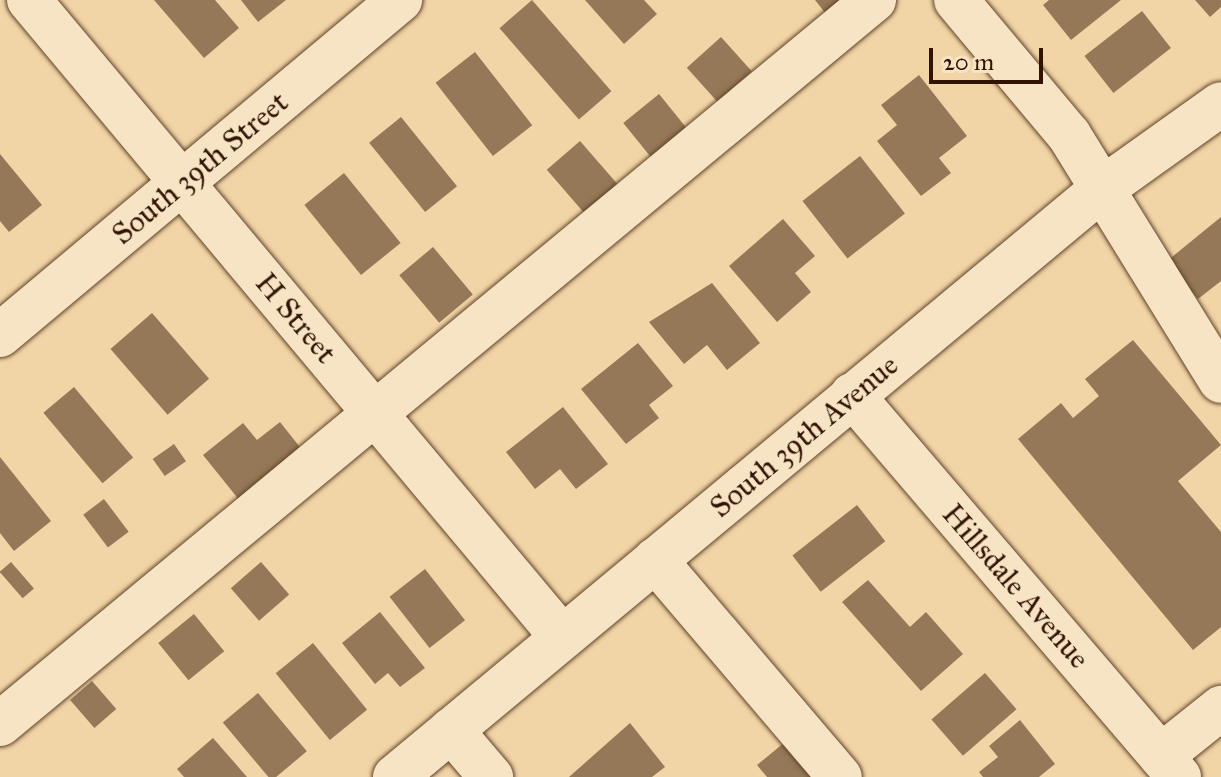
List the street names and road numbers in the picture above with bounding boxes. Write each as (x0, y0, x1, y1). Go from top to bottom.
street label: South 39th Street (105, 84, 295, 252)
street label: H Street (248, 265, 344, 371)
street label: South 39th Avenue (703, 347, 905, 525)
street label: Hillsdale Avenue (935, 496, 1097, 676)

